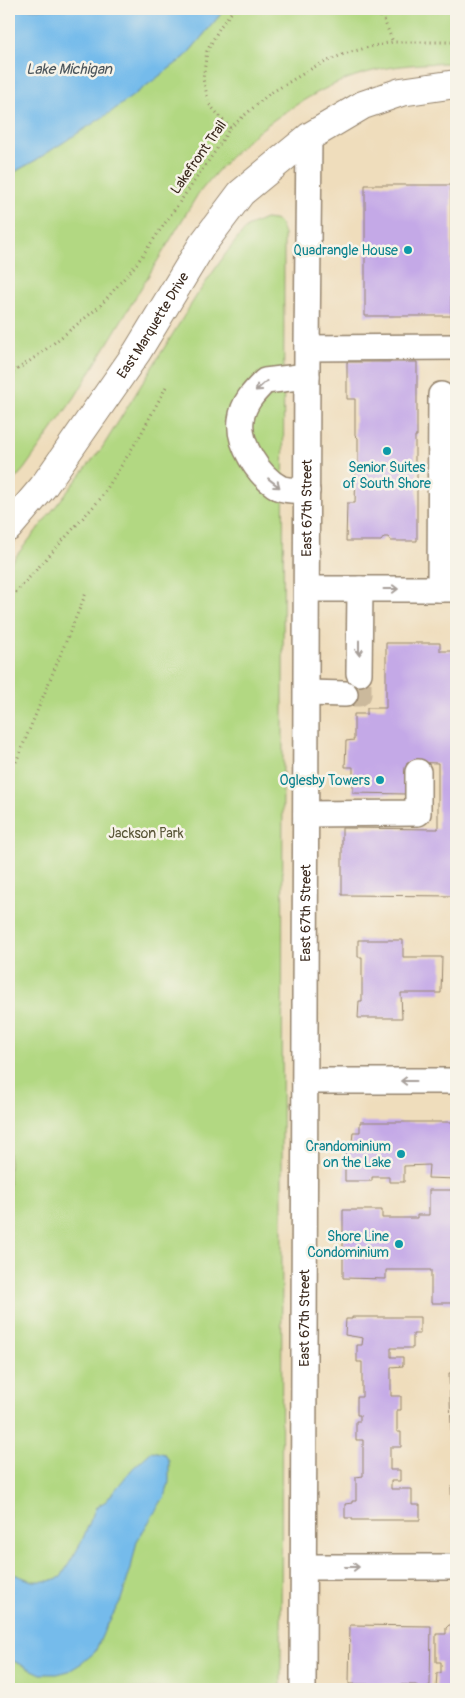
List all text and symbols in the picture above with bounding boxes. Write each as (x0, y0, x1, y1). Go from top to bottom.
water label: Lake Michigan (26, 60, 113, 79)
street label: Lakefront Trail (167, 117, 230, 197)
place label: Quadrangle House (293, 242, 398, 259)
marker: Quadrangle House (402, 244, 414, 256)
street label: East Marquette Drive (113, 269, 193, 382)
one-way arrow (255, 380, 267, 392)
marker: Senior Suites of South Shore (381, 445, 393, 457)
street label: East 67th Street (298, 459, 316, 557)
place label: Senior Suites of South Shore (343, 459, 431, 492)
one-way arrow (267, 477, 280, 488)
one-way arrow (382, 584, 399, 594)
one-way arrow (354, 640, 364, 656)
place label: Oglesby Towers (280, 772, 371, 789)
marker: Oglesby Towers (374, 774, 386, 786)
park label: Jackson Park (108, 825, 184, 842)
street label: East 67th Street (297, 864, 314, 962)
one-way arrow (400, 1076, 416, 1086)
place label: Crandominium on the Lake (305, 1138, 391, 1171)
marker: Crandominium on the Lake (395, 1148, 407, 1160)
place label: Shore Line Condominium (307, 1228, 389, 1261)
marker: Shore Line Condominium (393, 1238, 405, 1250)
street label: East 67th Street (296, 1269, 313, 1367)
one-way arrow (344, 1562, 360, 1572)

